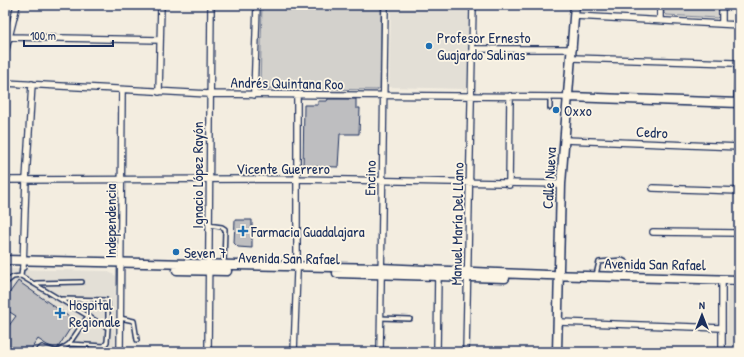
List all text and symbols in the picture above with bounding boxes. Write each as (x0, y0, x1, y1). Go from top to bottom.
scale bar (24, 22, 113, 48)
text: 100 m (30, 27, 56, 44)
place label: Profesor Ernesto Guajardo Salinas (437, 27, 531, 65)
marker: Profesor Ernesto Guajardo Salinas (424, 41, 434, 51)
street label: Andrés Quintana Roo (230, 72, 344, 94)
place label: Oxxo (564, 100, 592, 121)
marker: Oxxo (551, 105, 561, 115)
street label: Ignacio López Rayón (187, 121, 208, 229)
street label: Cedro (636, 121, 668, 143)
street label: Calle Nueva (537, 146, 561, 209)
street label: Vicente Guerrero (236, 158, 330, 179)
street label: Encino (359, 160, 381, 196)
street label: Manuel María Del Llano (445, 162, 469, 286)
street label: Independencia (100, 183, 121, 258)
place label: Farmacia Guadalajara (250, 221, 365, 242)
marker: Farmacia Guadalajara (238, 226, 248, 236)
place label: Seven 7 (184, 242, 226, 263)
marker: Seven 7 (171, 247, 181, 257)
street label: Avenida San Rafael (238, 247, 340, 269)
street label: Avenida San Rafael (604, 253, 706, 275)
place label: Hospital Regionale (69, 294, 121, 332)
north arrow (682, 295, 722, 335)
text: N (699, 298, 705, 312)
marker: Hospital Regionale (54, 307, 66, 319)

